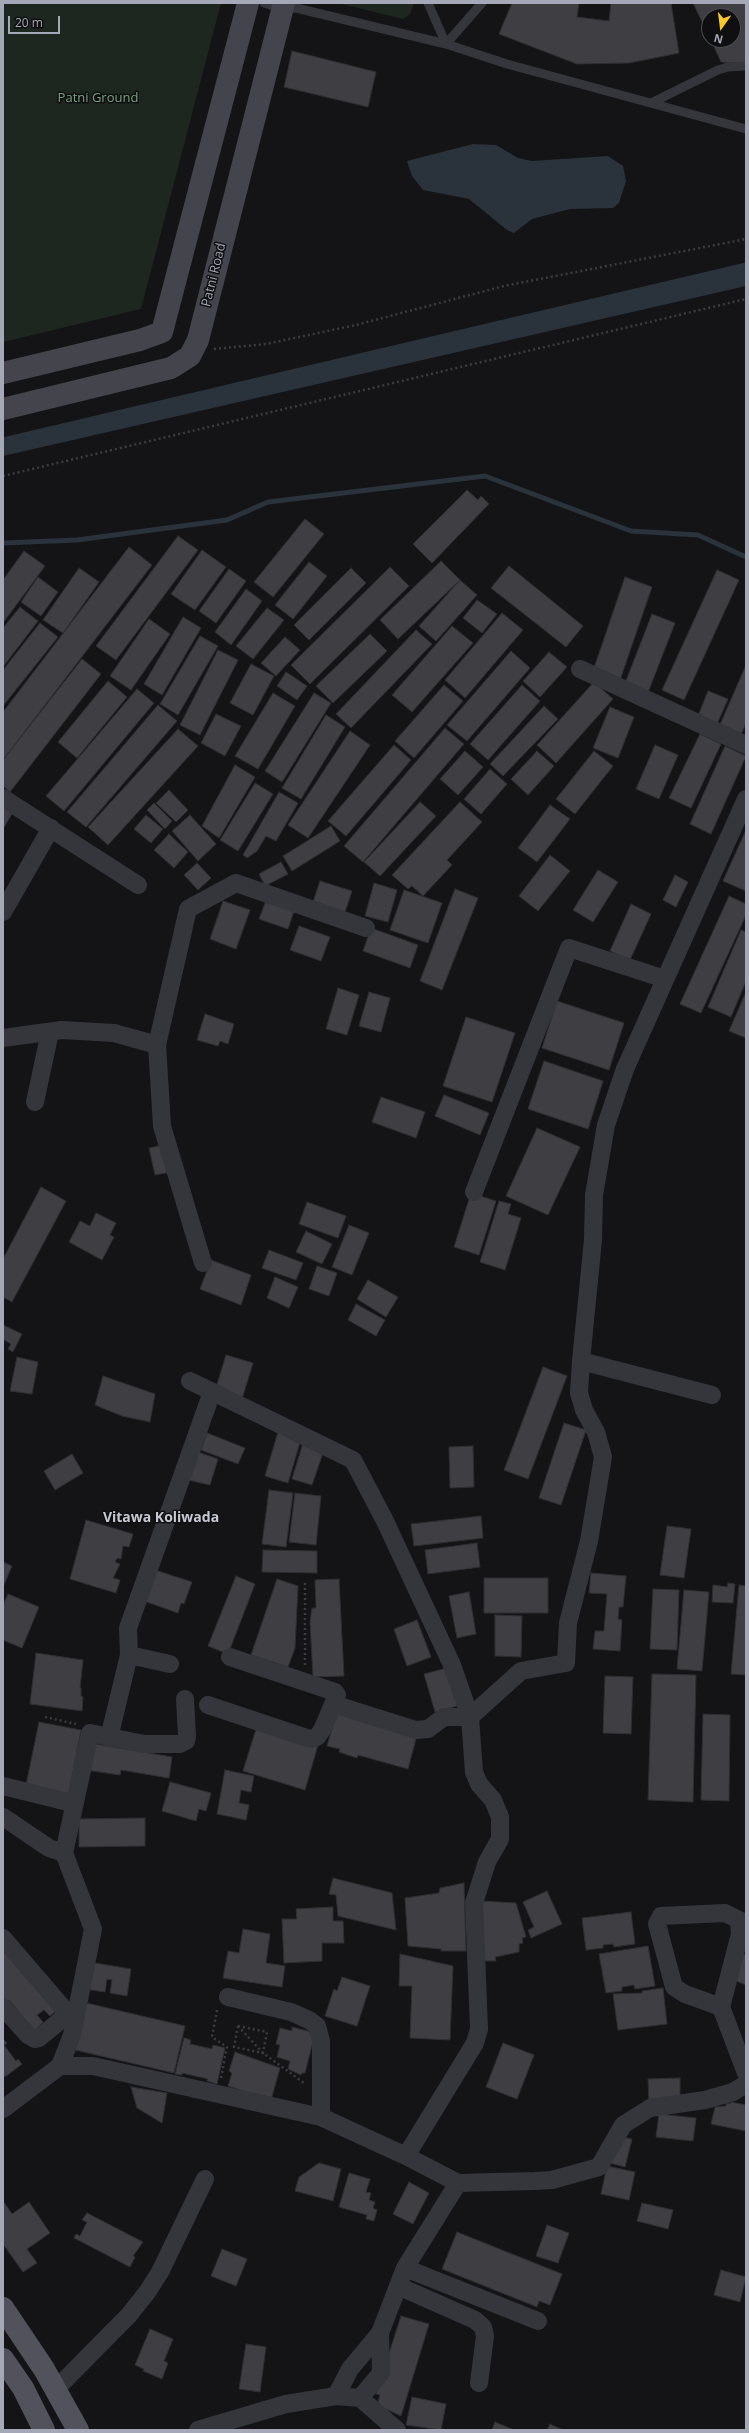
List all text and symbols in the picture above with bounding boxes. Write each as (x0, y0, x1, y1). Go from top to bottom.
scale bar (10, 8, 62, 34)
north arrow (701, 8, 741, 48)
text: 20 m (15, 14, 43, 31)
text: N (712, 31, 724, 48)
park label: Patni Ground (58, 90, 138, 106)
street label: Patni Road (199, 241, 229, 309)
district label: Vitawa Koliwada (103, 1510, 219, 1526)

